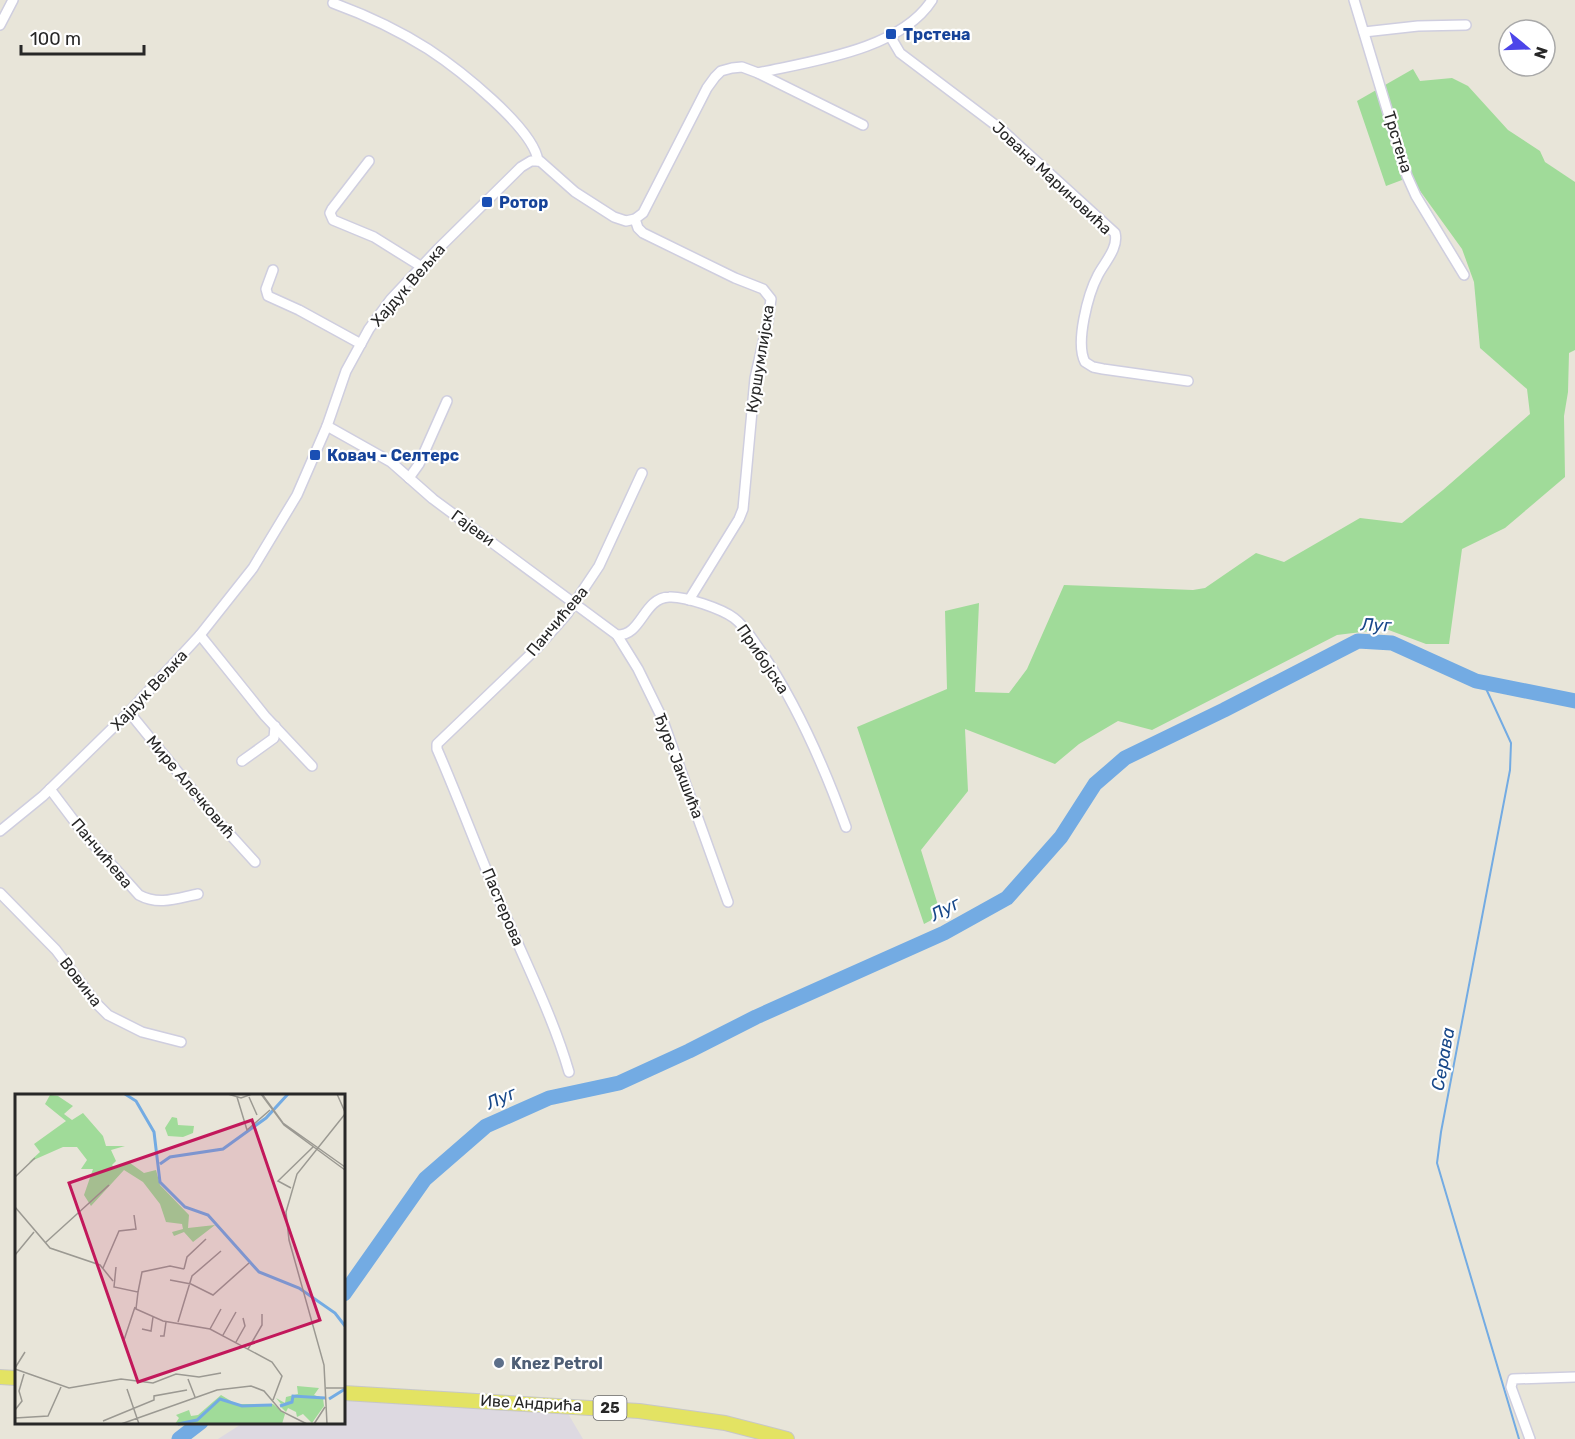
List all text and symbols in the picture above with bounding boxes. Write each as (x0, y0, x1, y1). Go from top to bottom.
scale bar (21, 18, 144, 56)
north arrow (1497, 18, 1557, 78)
place label: Трстена (903, 25, 971, 44)
marker: Трстена (884, 27, 898, 41)
text: 100 m (30, 28, 81, 50)
text: N (1530, 44, 1552, 61)
street label: Трстена (1380, 109, 1416, 175)
street label: Јована Мариновића (988, 118, 1116, 238)
place label: Ротор (499, 193, 548, 212)
marker: Ротор (480, 195, 494, 209)
street label: Хајдук Вељка (367, 240, 449, 330)
street label: Куршумлијска (742, 304, 778, 414)
place label: Ковач - Селтерс (327, 446, 459, 465)
marker: Ковач - Селтерс (308, 448, 322, 462)
street label: Гајеви (448, 506, 498, 550)
street label: Панчићева (522, 582, 592, 660)
water label: Луг (1360, 613, 1393, 637)
street label: Прибојска (733, 621, 793, 697)
street label: Хајдук Вељка (107, 646, 191, 734)
street label: Ђуре Јакшића (650, 711, 708, 821)
street label: Мире Алечковић (142, 732, 240, 842)
street label: Панчићева (67, 814, 137, 892)
street label: Пастерова (478, 865, 528, 949)
water label: Луг (926, 892, 965, 926)
street label: Вовина (56, 954, 106, 1010)
water label: Серава (1427, 1025, 1459, 1092)
water label: Луг (482, 1081, 520, 1115)
inset map (15, 1094, 345, 1424)
place label: Knez Petrol (511, 1354, 603, 1373)
marker: Knez Petrol (492, 1356, 506, 1370)
street label: Иве Андрића (480, 1391, 582, 1415)
road number: 25 (594, 1396, 626, 1420)

